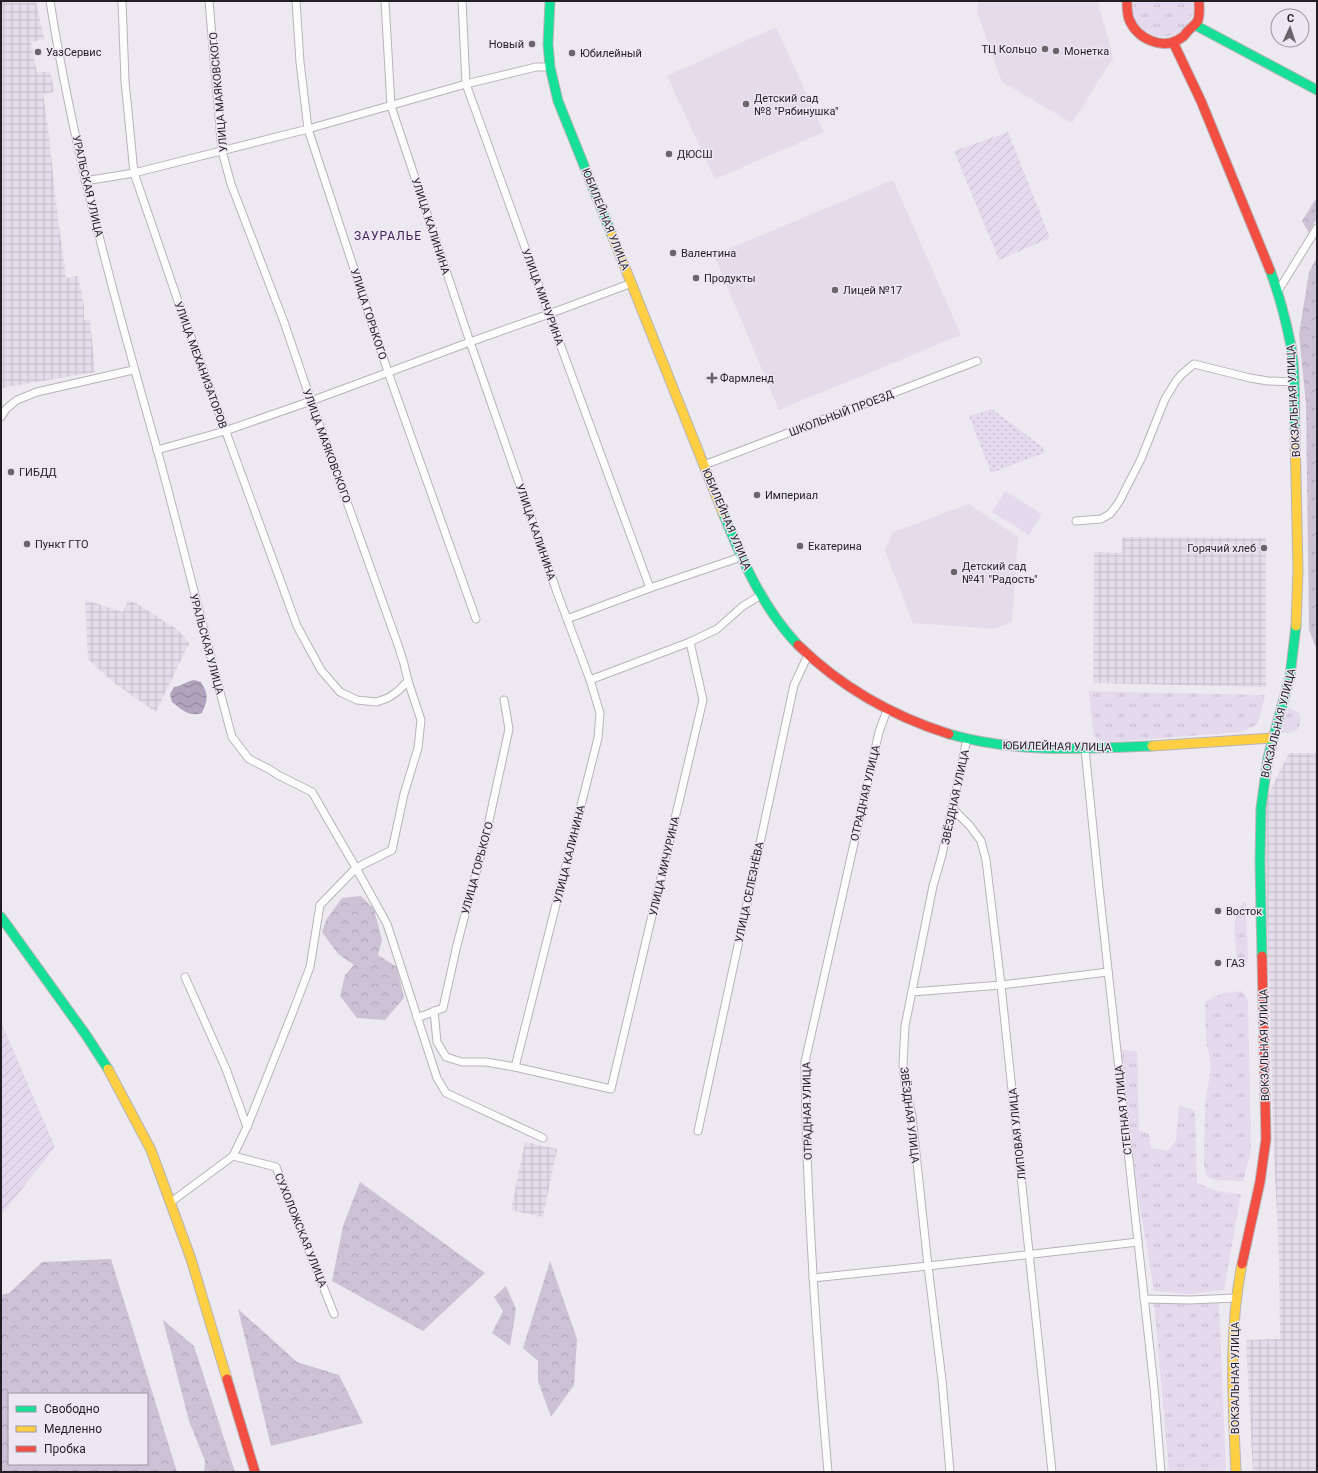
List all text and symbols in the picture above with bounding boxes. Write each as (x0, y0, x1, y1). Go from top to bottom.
north arrow (1270, 8, 1310, 48)
text: С (1287, 12, 1294, 25)
street label: УЛИЦА МАЯКОВСКОГО (207, 31, 230, 153)
place label: Новый (489, 38, 524, 51)
marker: Новый (527, 39, 537, 49)
place label: ТЦ Кольцо (981, 43, 1037, 56)
marker: ТЦ Кольцо (1040, 44, 1050, 54)
place label: Монетка (1064, 45, 1109, 58)
place label: УазСервис (46, 46, 102, 59)
marker: Монетка (1051, 46, 1061, 56)
marker: УазСервис (33, 47, 43, 57)
place label: Юбилейный (580, 47, 642, 60)
marker: Юбилейный (567, 48, 577, 58)
place label: Детский сад №8 "Рябинушка" (754, 92, 839, 118)
marker: Детский сад №8 "Рябинушка" (741, 99, 751, 109)
street label: УРАЛЬСКАЯ УЛИЦА (70, 134, 106, 239)
place label: ДЮСШ (677, 148, 713, 161)
marker: ДЮСШ (664, 149, 674, 159)
street label: ЮБИЛЕЙНАЯ УЛИЦА (579, 166, 632, 273)
street label: УЛИЦА КАЛИНИНА (409, 176, 453, 277)
district label: ЗАУРАЛЬЕ (354, 229, 422, 243)
street label: УЛИЦА МИЧУРИНА (519, 247, 566, 348)
place label: Валентина (681, 247, 736, 260)
marker: Валентина (668, 248, 678, 258)
street label: УЛИЦА ГОРЬКОГО (348, 267, 389, 361)
place label: Продукты (704, 272, 756, 285)
marker: Продукты (691, 273, 701, 283)
place label: Лицей №17 (843, 284, 902, 297)
marker: Лицей №17 (830, 285, 840, 295)
street label: УЛИЦА МЕХАНИЗАТОРОВ (171, 300, 230, 431)
street label: ВОКЗАЛЬНАЯ УЛИЦА (1284, 344, 1303, 457)
place label: Фармленд (720, 372, 774, 385)
marker: Фармленд (707, 373, 717, 383)
street label: УЛИЦА МАЯКОВСКОГО (300, 387, 353, 505)
street label: ШКОЛЬНЫЙ ПРОЕЗД (787, 388, 895, 439)
place label: ГИБДД (19, 466, 57, 479)
street label: ЮБИЛЕЙНАЯ УЛИЦА (699, 466, 754, 573)
marker: ГИБДД (6, 467, 16, 477)
street label: УЛИЦА КАЛИНИНА (513, 482, 558, 583)
place label: Империал (765, 489, 818, 502)
marker: Империал (752, 490, 762, 500)
place label: Пункт ГТО (35, 538, 89, 551)
marker: Пункт ГТО (22, 539, 32, 549)
place label: Екатерина (808, 540, 862, 553)
marker: Екатерина (795, 541, 805, 551)
place label: Горячий хлеб (1187, 542, 1256, 555)
marker: Горячий хлеб (1259, 543, 1269, 553)
place label: Детский сад №41 "Радость" (962, 560, 1038, 586)
marker: Детский сад №41 "Радость" (949, 567, 959, 577)
street label: УРАЛЬСКАЯ УЛИЦА (187, 592, 226, 697)
street label: ВОКЗАЛЬНАЯ УЛИЦА (1259, 666, 1299, 779)
street label: ЮБИЛЕЙНАЯ УЛИЦА (1002, 739, 1112, 754)
street label: ОТРАДНАЯ УЛИЦА (848, 743, 883, 842)
street label: ЗВЁЗДНАЯ УЛИЦА (939, 748, 972, 846)
street label: УЛИЦА КАЛИНИНА (551, 803, 588, 905)
street label: УЛИЦА МИЧУРИНА (647, 814, 682, 917)
street label: УЛИЦА ГОРЬКОГО (459, 820, 496, 916)
street label: УЛИЦА СЕЛЕЗНЁВА (732, 840, 767, 944)
place label: Восток (1226, 905, 1262, 918)
marker: Восток (1213, 906, 1223, 916)
place label: ГАЗ (1226, 957, 1245, 970)
marker: ГАЗ (1213, 958, 1223, 968)
street label: ВОКЗАЛЬНАЯ УЛИЦА (1257, 988, 1272, 1101)
street label: ОТРАДНАЯ УЛИЦА (800, 1061, 815, 1160)
street label: СТЕПНАЯ УЛИЦА (1112, 1064, 1135, 1155)
street label: ЗВЁЗДНАЯ УЛИЦА (897, 1066, 922, 1165)
street label: ЛИПОВАЯ УЛИЦА (1006, 1087, 1029, 1181)
street label: СУХОЛОЖСКАЯ УЛИЦА (272, 1171, 330, 1290)
street label: ВОКЗАЛЬНАЯ УЛИЦА (1229, 1321, 1242, 1434)
legend (8, 1393, 148, 1465)
text: Свободно (44, 1402, 100, 1416)
text: Медленно (44, 1422, 102, 1436)
text: Пробка (44, 1442, 86, 1456)

